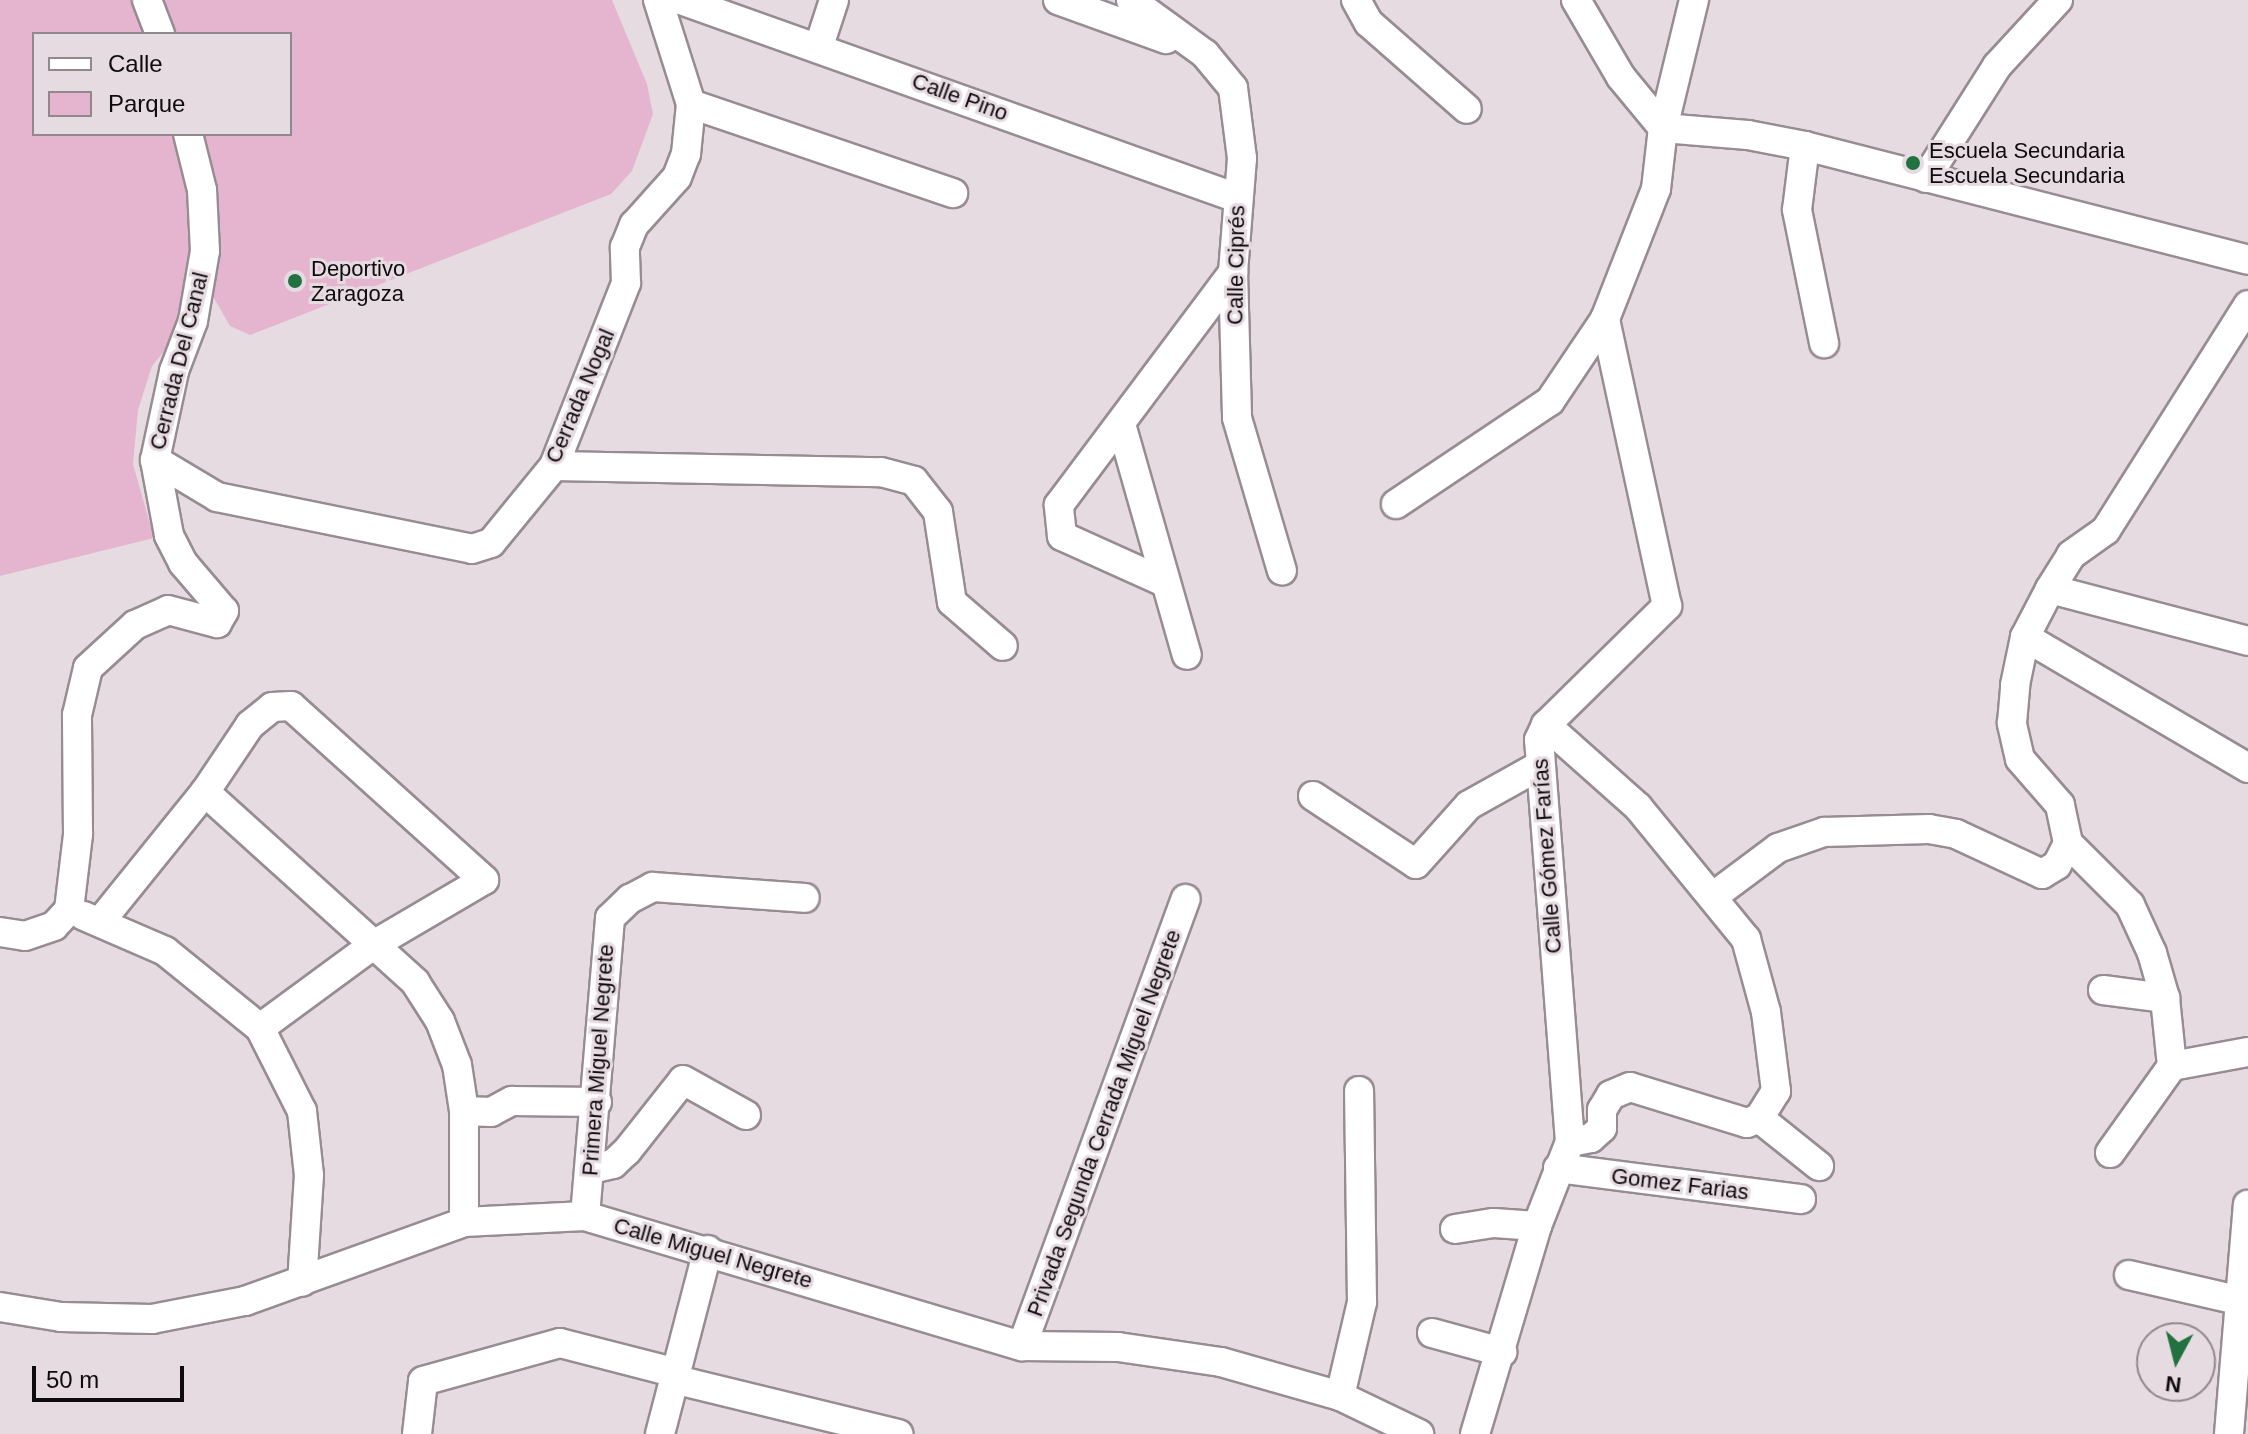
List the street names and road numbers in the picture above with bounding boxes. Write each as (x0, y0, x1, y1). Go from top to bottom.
street label: Calle Pino (908, 67, 1012, 127)
street label: Calle Ciprés (1222, 205, 1250, 325)
street label: Cerrada Del Canal (144, 269, 214, 453)
street label: Cerrada Nogal (540, 325, 620, 467)
street label: Calle Gómez Farías (1527, 758, 1567, 954)
street label: Privada Segunda Cerrada Miguel Negrete (1022, 926, 1186, 1320)
street label: Primera Miguel Negrete (577, 943, 619, 1177)
street label: Gomez Farias (1610, 1162, 1750, 1206)
street label: Calle Miguel Negrete (611, 1212, 815, 1294)

